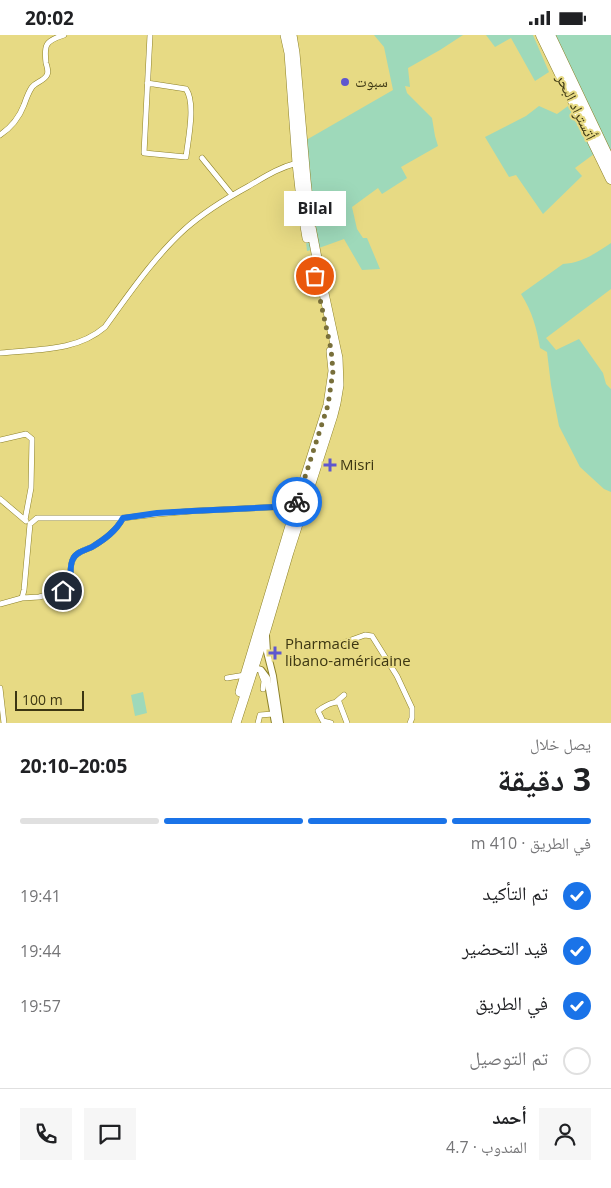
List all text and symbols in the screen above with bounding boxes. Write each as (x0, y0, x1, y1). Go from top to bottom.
text: 20:02 (25, 5, 74, 31)
street label: أتستراد البحر (552, 69, 601, 143)
place label: سبوت (355, 71, 388, 91)
marker: سبوت (339, 76, 351, 88)
callout: Bilal (284, 191, 346, 226)
text: Bilal (297, 197, 333, 219)
pin (294, 255, 336, 297)
icon: bag (301, 262, 329, 290)
place label: Misri (340, 454, 374, 474)
marker: Misri (324, 459, 336, 471)
courier (272, 477, 322, 527)
icon: bike (283, 488, 311, 516)
pin (42, 570, 84, 612)
icon: home (49, 577, 77, 605)
place label: Pharmacie libano-américaine (285, 633, 411, 670)
marker: Pharmacie libano-américaine (269, 647, 281, 659)
scale bar (15, 688, 84, 711)
text: 100 m (22, 690, 63, 709)
text: يصل خلال (530, 733, 591, 755)
text: 20:05–20:10 (20, 753, 127, 779)
text: 3 دقيقة (497, 757, 591, 800)
text: في الطريق · 410 m (471, 832, 591, 854)
text: تم التأكيد (483, 880, 548, 906)
icon: check (563, 882, 591, 910)
text: 19:41 (20, 885, 61, 907)
text: قيد التحضير (462, 935, 548, 961)
icon: check (563, 937, 591, 965)
text: 19:44 (20, 940, 61, 962)
text: في الطريق (475, 990, 548, 1016)
icon: check (563, 992, 591, 1020)
text: 19:57 (20, 995, 61, 1017)
text: تم التوصيل (469, 1045, 548, 1071)
text: أحمد (492, 1104, 527, 1130)
button: phone (20, 1108, 72, 1160)
button: chat (84, 1108, 136, 1160)
button: person (539, 1108, 591, 1160)
text: المندوب · 4.7 (446, 1136, 527, 1158)

